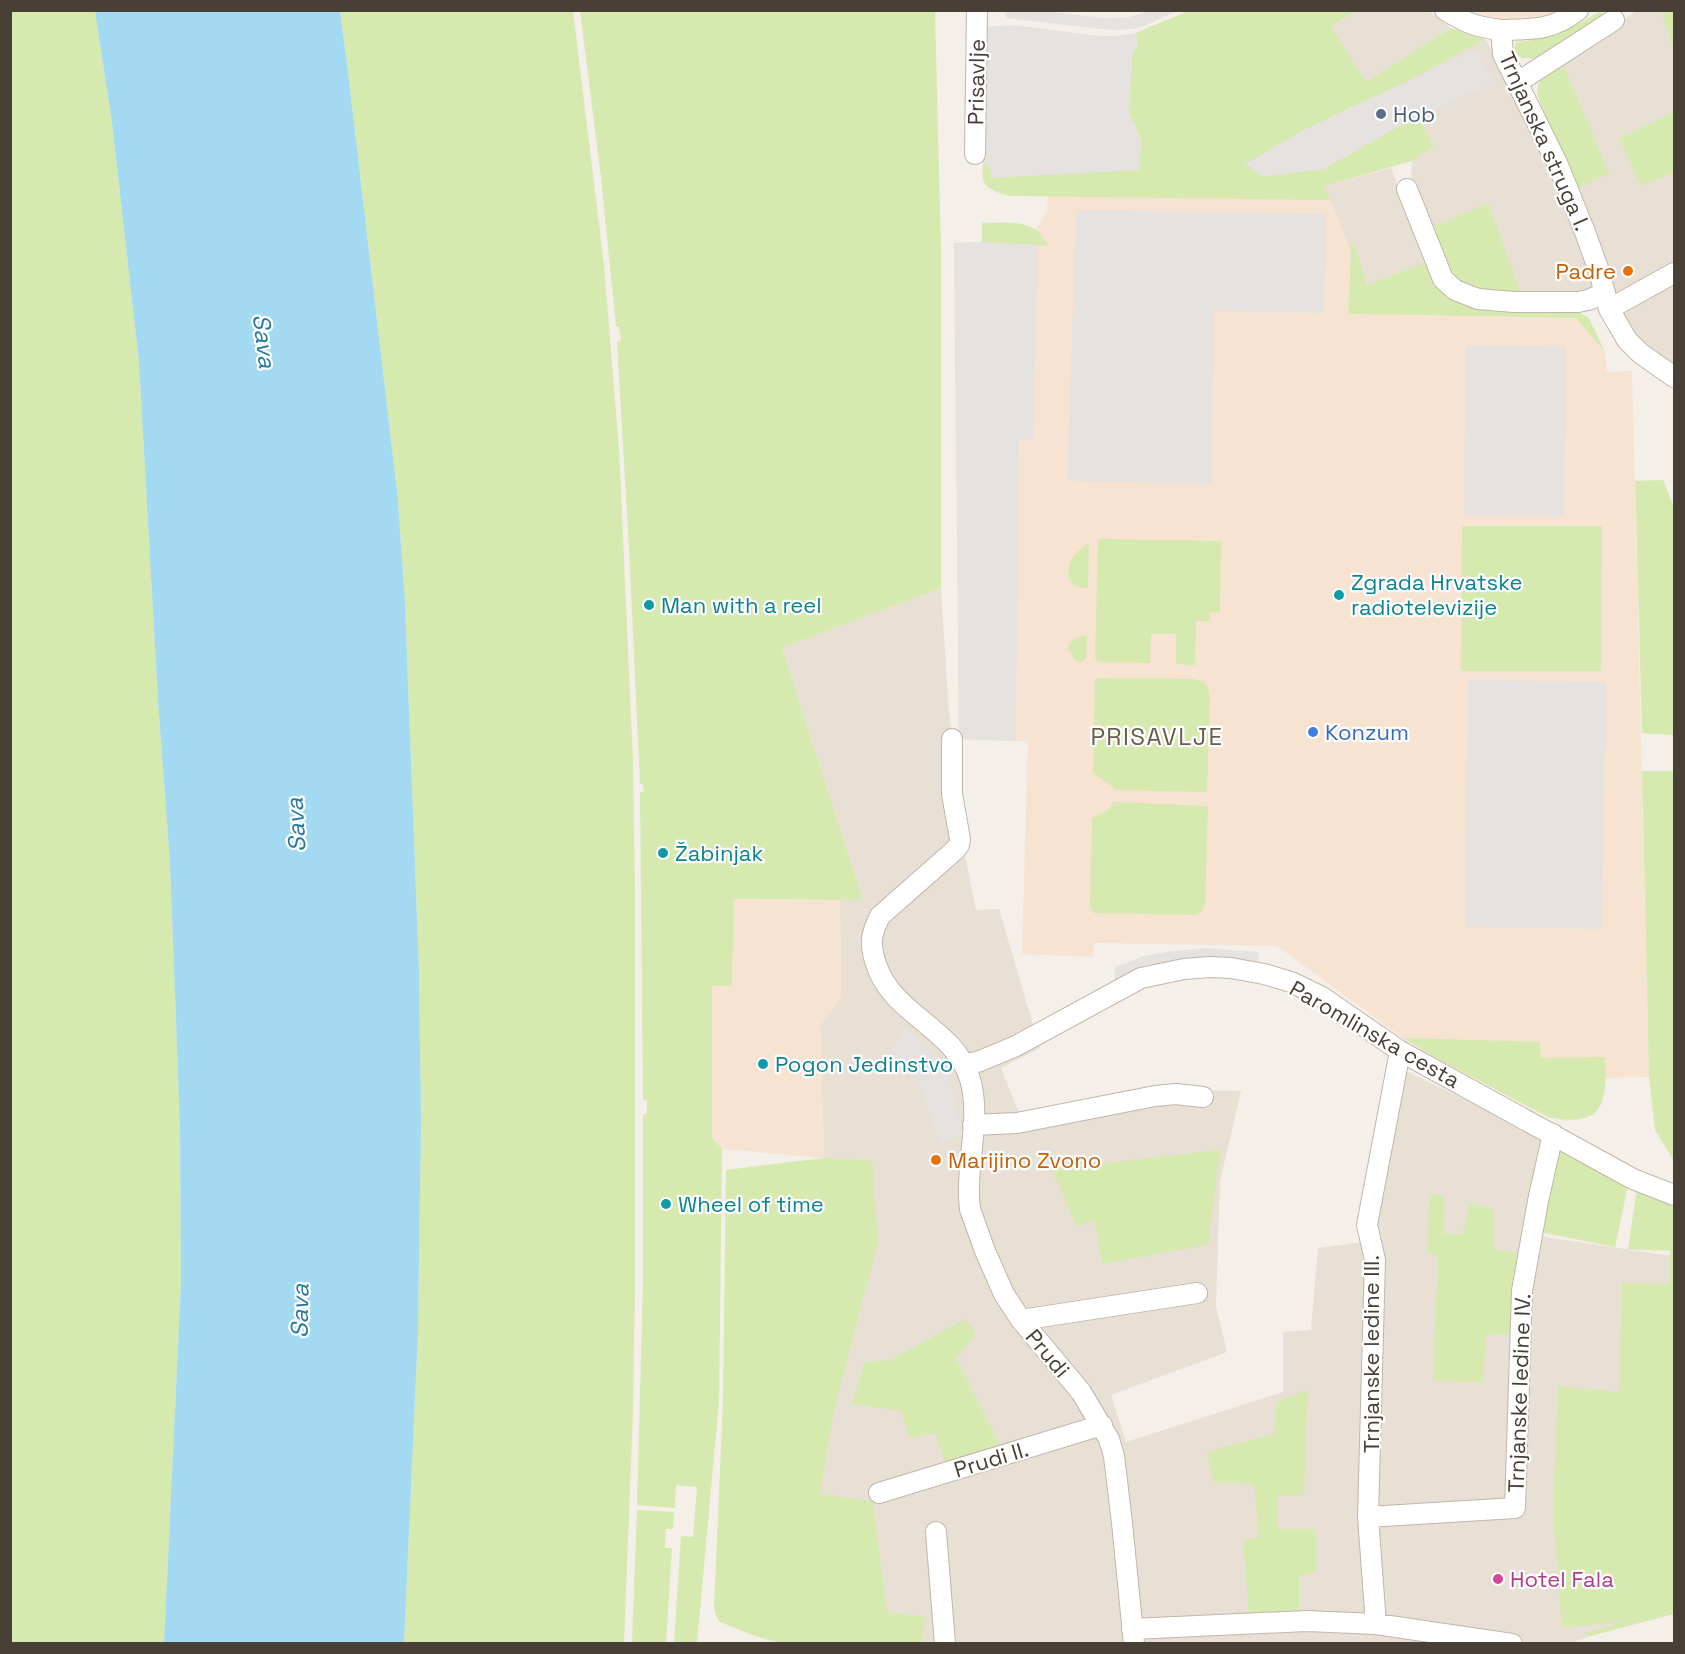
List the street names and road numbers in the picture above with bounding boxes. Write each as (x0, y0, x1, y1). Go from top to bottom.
street label: Prisavlje (961, 39, 991, 125)
street label: Trnjanska struga I. (1493, 47, 1597, 235)
street label: Paromlinska cesta (1285, 974, 1465, 1094)
street label: Trnjanske ledine III. (1357, 1255, 1385, 1453)
street label: Trnjanske ledine IV. (1502, 1293, 1536, 1493)
street label: Prudi (1020, 1323, 1076, 1383)
street label: Prudi II. (950, 1434, 1032, 1484)

